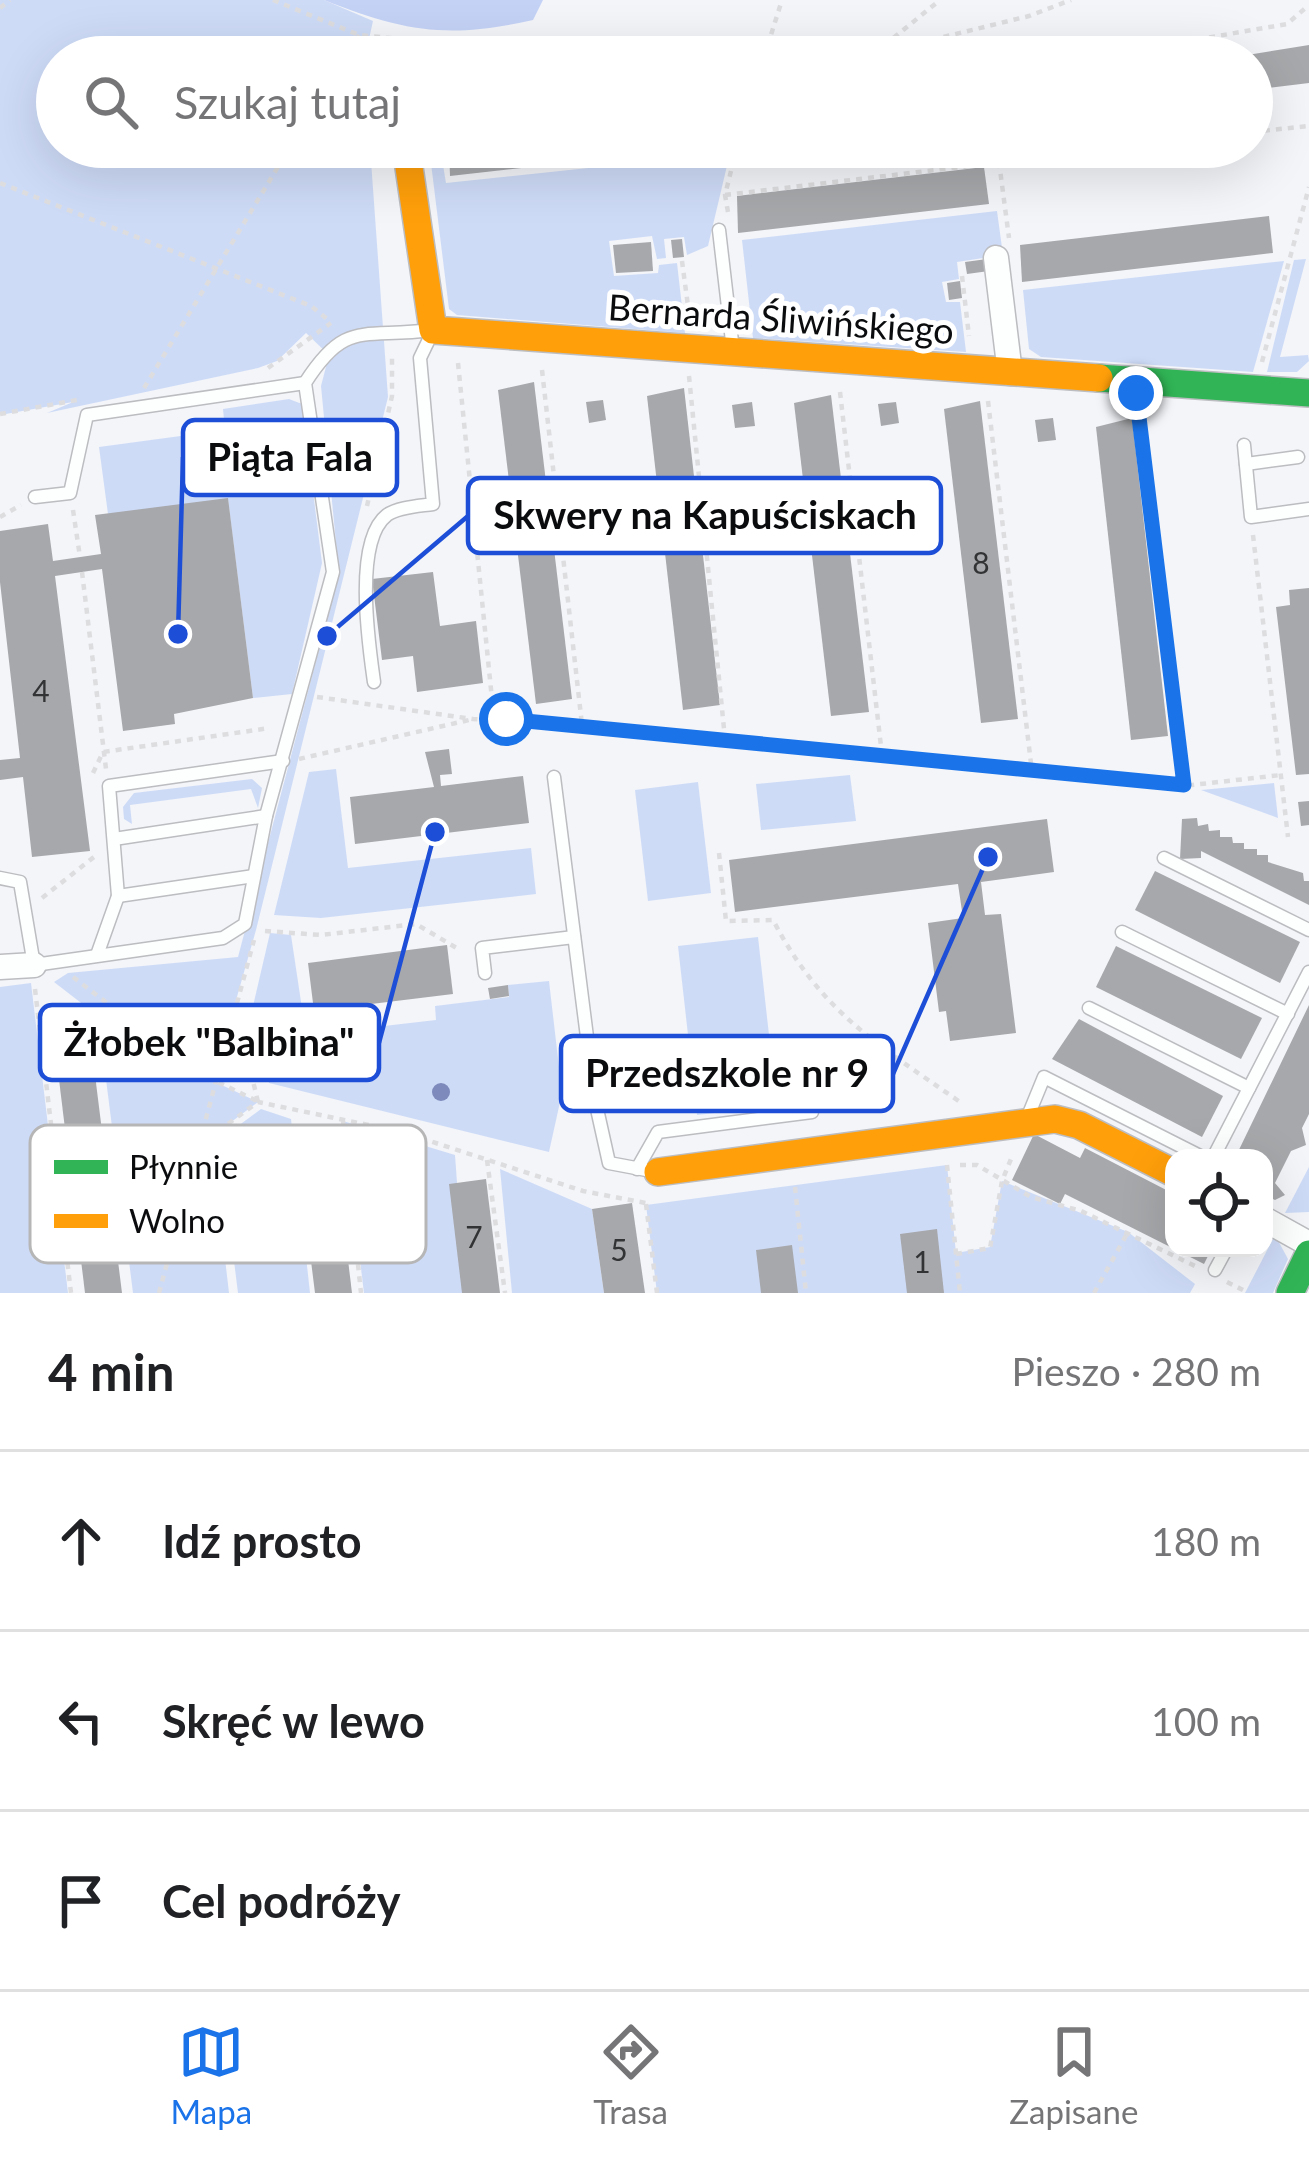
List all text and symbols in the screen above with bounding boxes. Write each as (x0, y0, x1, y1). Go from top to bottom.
search box (36, 36, 1273, 168)
icon: search (78, 69, 144, 135)
text: Szukaj tutaj (174, 75, 401, 129)
street label: Bernarda Śliwińskiego (607, 284, 955, 352)
route end (1109, 366, 1163, 420)
callout: Piąta Fala (183, 420, 397, 495)
text: Piąta Fala (207, 433, 373, 479)
callout: Skwery na Kapuściskach (468, 478, 941, 553)
text: Skwery na Kapuściskach (493, 491, 917, 537)
house number: 8 (972, 544, 990, 580)
house number: 4 (32, 672, 50, 708)
route start (479, 692, 533, 746)
callout: Żłobek "Balbina" (40, 1005, 379, 1080)
text: Żłobek "Balbina" (64, 1018, 355, 1064)
callout: Przedszkole nr 9 (561, 1036, 893, 1111)
text: Przedszkole nr 9 (585, 1049, 869, 1095)
legend (30, 1125, 426, 1263)
text: Płynnie (129, 1146, 238, 1186)
map controls (1165, 1149, 1273, 1257)
button: locate (1165, 1149, 1273, 1257)
text: Wolno (129, 1200, 225, 1240)
house number: 7 (465, 1218, 483, 1254)
house number: 5 (610, 1231, 628, 1267)
house number: 1 (913, 1243, 931, 1279)
text: 4 min (48, 1341, 174, 1402)
text: Pieszo · 280 m (1011, 1348, 1261, 1394)
icon: ahead (48, 1508, 114, 1574)
text: Idź prosto (162, 1514, 362, 1568)
text: 180 m (1151, 1518, 1261, 1564)
icon: left (48, 1688, 114, 1754)
text: Skręć w lewo (162, 1694, 425, 1748)
text: 100 m (1151, 1698, 1261, 1744)
icon: arrive (48, 1868, 114, 1934)
text: Cel podróży (162, 1874, 400, 1928)
tab: Mapa (171, 2019, 252, 2131)
tab: Trasa (593, 2019, 668, 2131)
tab: Zapisane (1009, 2019, 1138, 2131)

